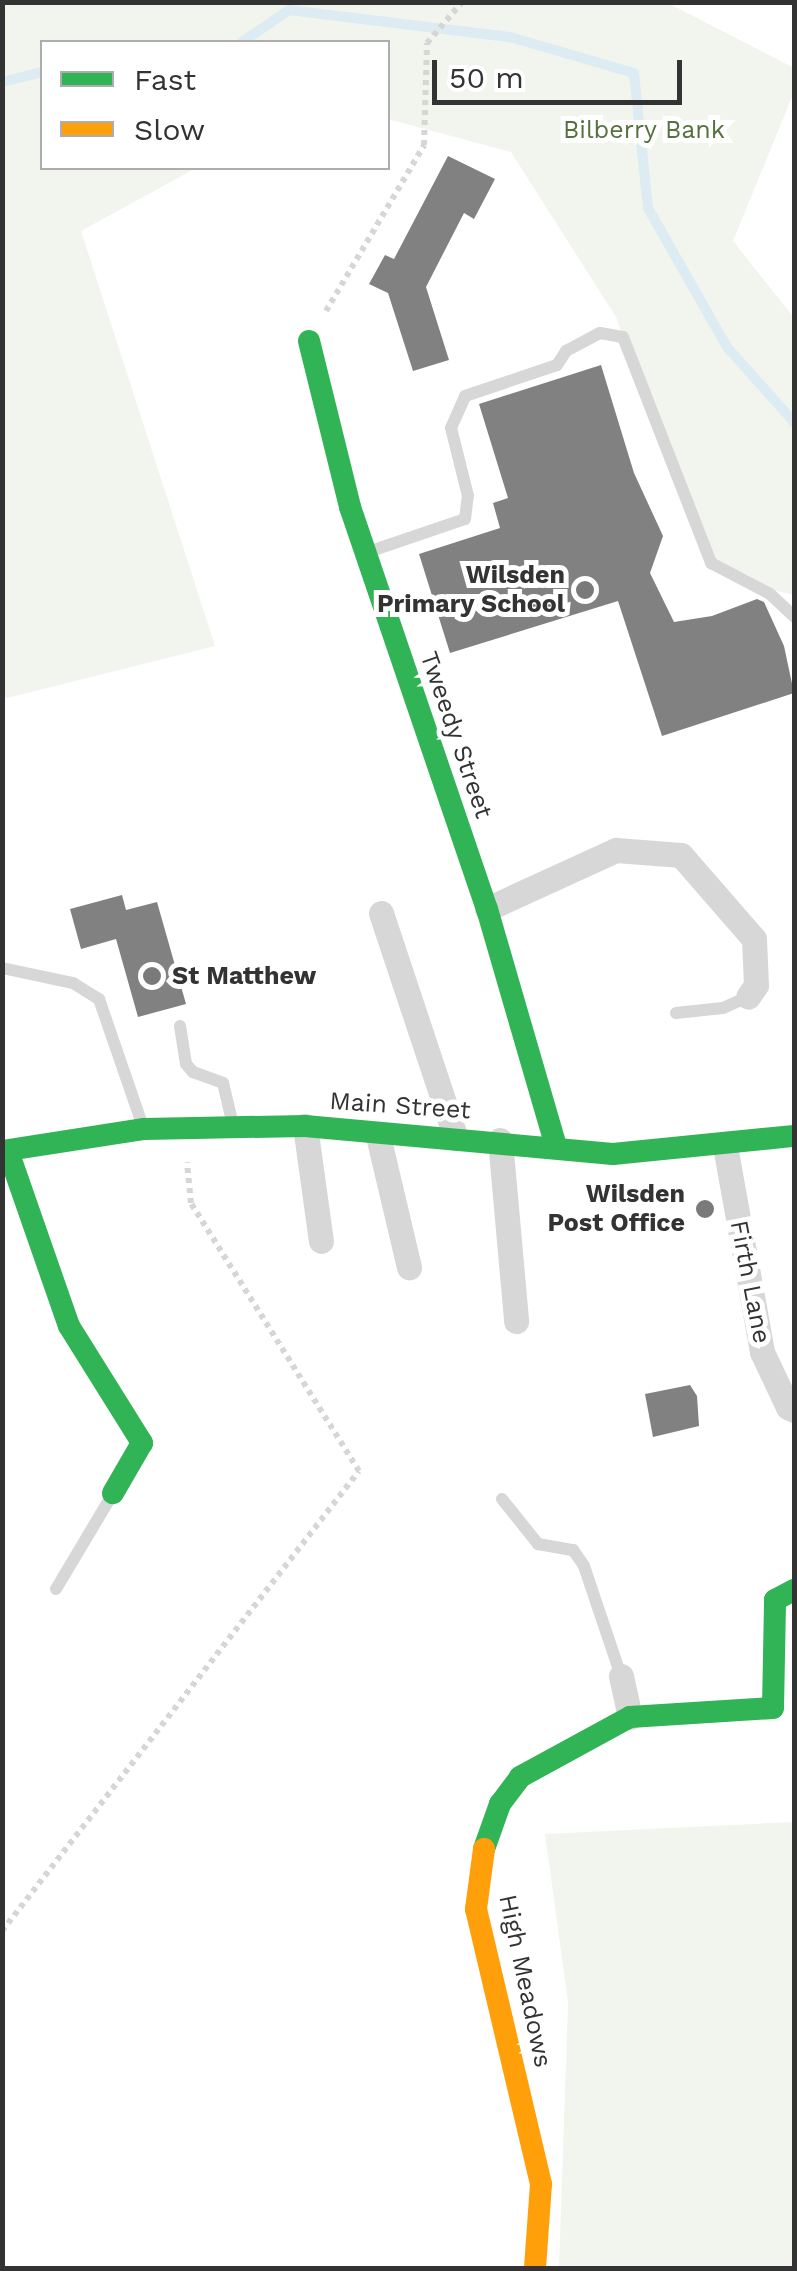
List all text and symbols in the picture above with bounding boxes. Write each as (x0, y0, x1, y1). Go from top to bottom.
legend (40, 40, 390, 170)
scale bar (437, 40, 687, 102)
text: 50 m (449, 60, 524, 95)
text: Fast (134, 62, 196, 97)
text: Slow (134, 112, 205, 147)
park label: Bilberry Bank (563, 115, 725, 145)
place label: Wilsden Primary School (376, 561, 565, 620)
marker: Wilsden Primary School (574, 579, 596, 601)
street label: Tweedy Street (413, 647, 499, 823)
place label: St Matthew (172, 961, 316, 991)
marker: St Matthew (141, 965, 163, 987)
street label: Main Street (329, 1086, 471, 1126)
place label: Wilsden Post Office (548, 1180, 685, 1239)
marker: Wilsden Post Office (694, 1198, 716, 1220)
street label: Firth Lane (723, 1218, 777, 1346)
street label: High Meadows (492, 1892, 558, 2070)

